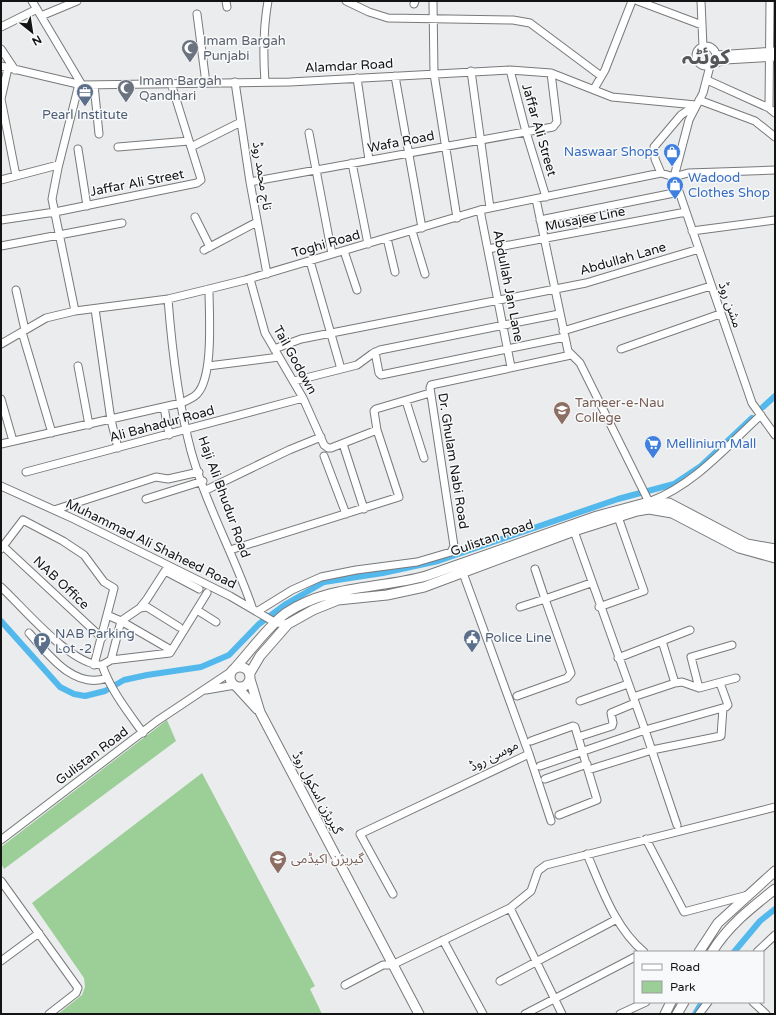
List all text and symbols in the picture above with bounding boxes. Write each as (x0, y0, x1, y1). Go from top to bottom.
north arrow (12, 12, 52, 52)
text: N (30, 32, 44, 48)
place label: Imam Bargah Punjabi (203, 33, 286, 64)
mosque icon: Imam Bargah Punjabi (180, 38, 200, 63)
district label: کوئٹہ (682, 45, 731, 70)
street label: Alamdar Road (304, 56, 394, 76)
place label: Imam Bargah Qandhari (139, 73, 222, 104)
mosque icon: Imam Bargah Qandhari (116, 78, 136, 103)
office icon: Pearl Institute (75, 82, 95, 107)
street label: Jaffar Ali Street (518, 82, 560, 178)
place label: Pearl Institute (42, 107, 128, 123)
street label: Wafa Road (366, 128, 436, 156)
street label: تاج محمد روڈ (247, 141, 275, 212)
shop icon: Naswaar Shops (662, 142, 682, 167)
place label: Naswaar Shops (564, 144, 659, 160)
street label: Jaffar Ali Street (89, 166, 185, 200)
place label: Wadood Clothes Shop (688, 170, 770, 201)
shop icon: Wadood Clothes Shop (665, 175, 685, 200)
street label: Musajee Line (544, 203, 626, 235)
street label: Toghi Road (290, 227, 362, 261)
street label: Abdullah Jan Lane (489, 229, 527, 343)
street label: Abdullah Lane (578, 239, 668, 279)
street label: مشن روڈ (715, 280, 745, 330)
street label: Tail Godown (270, 323, 320, 397)
street label: Dr. Ghulam Nabi Road (434, 392, 472, 530)
place label: Tameer-e-Nau College (575, 395, 664, 426)
school or university icon: Tameer-e-Nau College (552, 400, 572, 425)
street label: Ali Bahadur Road (108, 402, 216, 446)
street label: Haji Ali Bhudur Road (195, 434, 253, 560)
supermarket icon: Mellinium Mall (643, 434, 663, 459)
place label: Mellinium Mall (666, 436, 756, 452)
street label: Muhammad Ali Shaheed Road (63, 496, 239, 592)
street label: Gulistan Road (448, 516, 536, 560)
street label: NAB Office (30, 553, 92, 613)
place label: NAB Parking Lot -2 (55, 626, 135, 657)
public building icon: Police Line (462, 628, 482, 653)
place label: Police Line (485, 630, 552, 646)
parking icon: NAB Parking Lot -2 (32, 631, 52, 656)
street label: Gulistan Road (53, 724, 131, 788)
street label: موسیٰ روڈ (467, 737, 521, 775)
street label: گیریژن اسکول روڈ (288, 749, 346, 838)
school or university icon: گیریژن اکیڈمی (268, 849, 288, 874)
place label: گیریژن اکیڈمی (291, 851, 365, 867)
legend (634, 951, 764, 1003)
text: Road (670, 960, 700, 974)
text: Park (670, 980, 696, 994)

